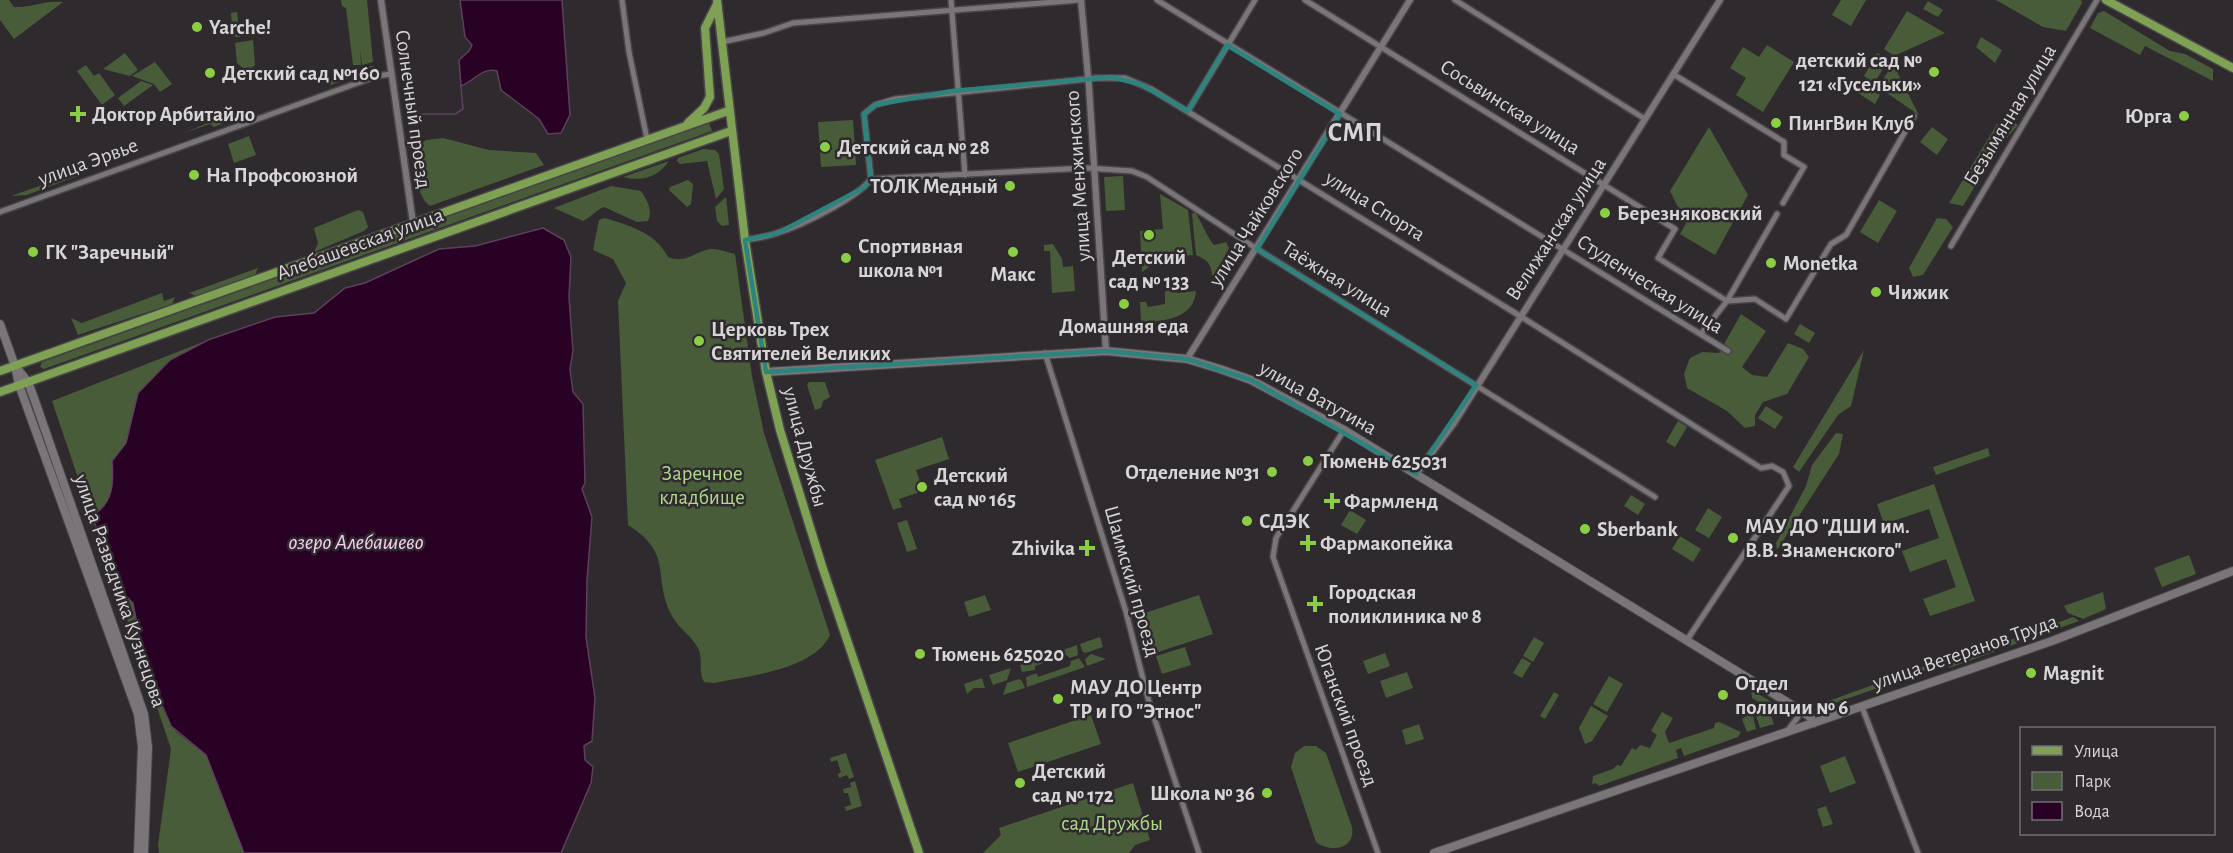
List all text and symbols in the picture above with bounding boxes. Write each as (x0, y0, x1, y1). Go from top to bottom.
place label: Yarche! (209, 17, 271, 38)
marker: Yarche! (190, 20, 204, 34)
street label: Солнечный проезд (391, 28, 435, 190)
street label: Безымянная улица (1960, 41, 2060, 189)
place label: детский сад № 121 «Гусельки» (1796, 50, 1922, 95)
street label: Сосьвинская улица (1436, 56, 1584, 159)
place label: Детский сад №160 (222, 63, 380, 84)
marker: детский сад № 121 «Гусельки» (1927, 65, 1941, 79)
marker: Детский сад №160 (203, 66, 217, 80)
street label: улица Менжинского (1062, 90, 1095, 263)
place label: Доктор Арбитайло (92, 104, 255, 125)
marker: Доктор Арбитайло (69, 105, 87, 123)
place label: Юрга (2125, 106, 2172, 127)
marker: Юрга (2177, 109, 2191, 123)
place label: ПингВин Клуб (1788, 113, 1914, 134)
marker: ПингВин Клуб (1769, 116, 1783, 130)
district label: СМП (1327, 119, 1383, 146)
street label: улица Эрвье (34, 134, 141, 190)
place label: Детский сад № 28 (837, 137, 990, 158)
marker: Детский сад № 28 (818, 140, 832, 154)
street label: улица Чайковского (1204, 144, 1307, 291)
street label: Велижанская улица (1502, 153, 1610, 304)
place label: На Профсоюзной (206, 165, 358, 186)
street label: улица Спорта (1320, 166, 1429, 245)
marker: На Профсоюзной (187, 168, 201, 182)
place label: ТОЛК Медный (870, 176, 998, 197)
marker: ТОЛК Медный (1003, 179, 1017, 193)
place label: Березняковский (1617, 203, 1763, 224)
street label: Алебашевская улица (274, 204, 447, 284)
marker: Березняковский (1598, 206, 1612, 220)
marker: Детский сад № 133 (1142, 228, 1156, 242)
street label: Студенческая улица (1573, 230, 1727, 338)
place label: Спортивная школа №1 (858, 236, 963, 281)
street label: Таёжная улица (1278, 237, 1396, 321)
place label: ГК "Заречный" (45, 242, 174, 263)
marker: ГК "Заречный" (26, 245, 40, 259)
marker: Макс (1006, 245, 1020, 259)
place label: Детский сад № 133 (1109, 247, 1189, 292)
marker: Спортивная школа №1 (839, 251, 853, 265)
place label: Monetka (1783, 253, 1858, 274)
marker: Monetka (1764, 256, 1778, 270)
place label: Макс (990, 264, 1036, 285)
place label: Чижик (1888, 282, 1950, 303)
marker: Чижик (1869, 285, 1883, 299)
marker: Домашняя еда (1117, 297, 1131, 311)
place label: Домашняя еда (1059, 316, 1189, 337)
place label: Церковь Трех Святителей Великих (711, 319, 891, 364)
marker: Церковь Трех Святителей Великих (692, 334, 706, 348)
street label: улица Ватутина (1255, 357, 1381, 439)
street label: улица Дружбы (779, 384, 831, 509)
place label: Тюмень 625031 (1320, 451, 1448, 472)
marker: Тюмень 625031 (1301, 454, 1315, 468)
place label: Отделение №31 (1125, 462, 1260, 483)
park label: Заречное кладбище (659, 463, 745, 508)
place label: Детский сад № 165 (934, 465, 1016, 510)
marker: Отделение №31 (1265, 465, 1279, 479)
street label: улица Разведчика Кузнецова (70, 471, 170, 711)
marker: Детский сад № 165 (915, 480, 929, 494)
place label: Фармленд (1344, 491, 1438, 512)
marker: Фармленд (1325, 494, 1339, 508)
street label: Шаимский проезд (1100, 503, 1164, 659)
place label: СДЭК (1259, 511, 1310, 532)
marker: СДЭК (1240, 514, 1254, 528)
place label: МАУ ДО "ДШИ им. В.В. Знаменского" (1745, 516, 1910, 561)
place label: Sberbank (1597, 519, 1678, 540)
marker: Sberbank (1578, 522, 1592, 536)
water label: озеро Алебашево (288, 531, 424, 554)
marker: МАУ ДО "ДШИ им. В.В. Знаменского" (1726, 531, 1740, 545)
place label: Фармакопейка (1320, 533, 1453, 554)
marker: Фармакопейка (1301, 536, 1315, 550)
place label: Zhivika (1012, 538, 1075, 559)
marker: Zhivika (1080, 541, 1094, 555)
place label: Городская поликлиника № 8 (1328, 582, 1482, 627)
marker: Городская поликлиника № 8 (1306, 595, 1324, 613)
street label: улица Ветеранов Труда (1869, 610, 2060, 694)
street label: Юганский проезд (1310, 641, 1382, 789)
place label: Тюмень 625020 (932, 644, 1064, 665)
marker: Тюмень 625020 (913, 647, 927, 661)
place label: Magnit (2043, 663, 2104, 684)
marker: Magnit (2024, 666, 2038, 680)
place label: Отдел полиции № 6 (1735, 673, 1848, 718)
place label: МАУ ДО Центр ТР и ГО "Этнос" (1070, 677, 1202, 722)
marker: Отдел полиции № 6 (1716, 688, 1730, 702)
marker: МАУ ДО Центр ТР и ГО "Этнос" (1051, 692, 1065, 706)
legend (2020, 727, 2215, 835)
text: Улица (2074, 743, 2119, 761)
place label: Детский сад № 172 (1032, 761, 1114, 806)
text: Парк (2074, 773, 2112, 791)
marker: Детский сад № 172 (1013, 776, 1027, 790)
place label: Школа № 36 (1150, 783, 1255, 804)
marker: Школа № 36 (1260, 786, 1274, 800)
text: Вода (2074, 803, 2110, 821)
park label: сад Дружбы (1061, 813, 1163, 834)

